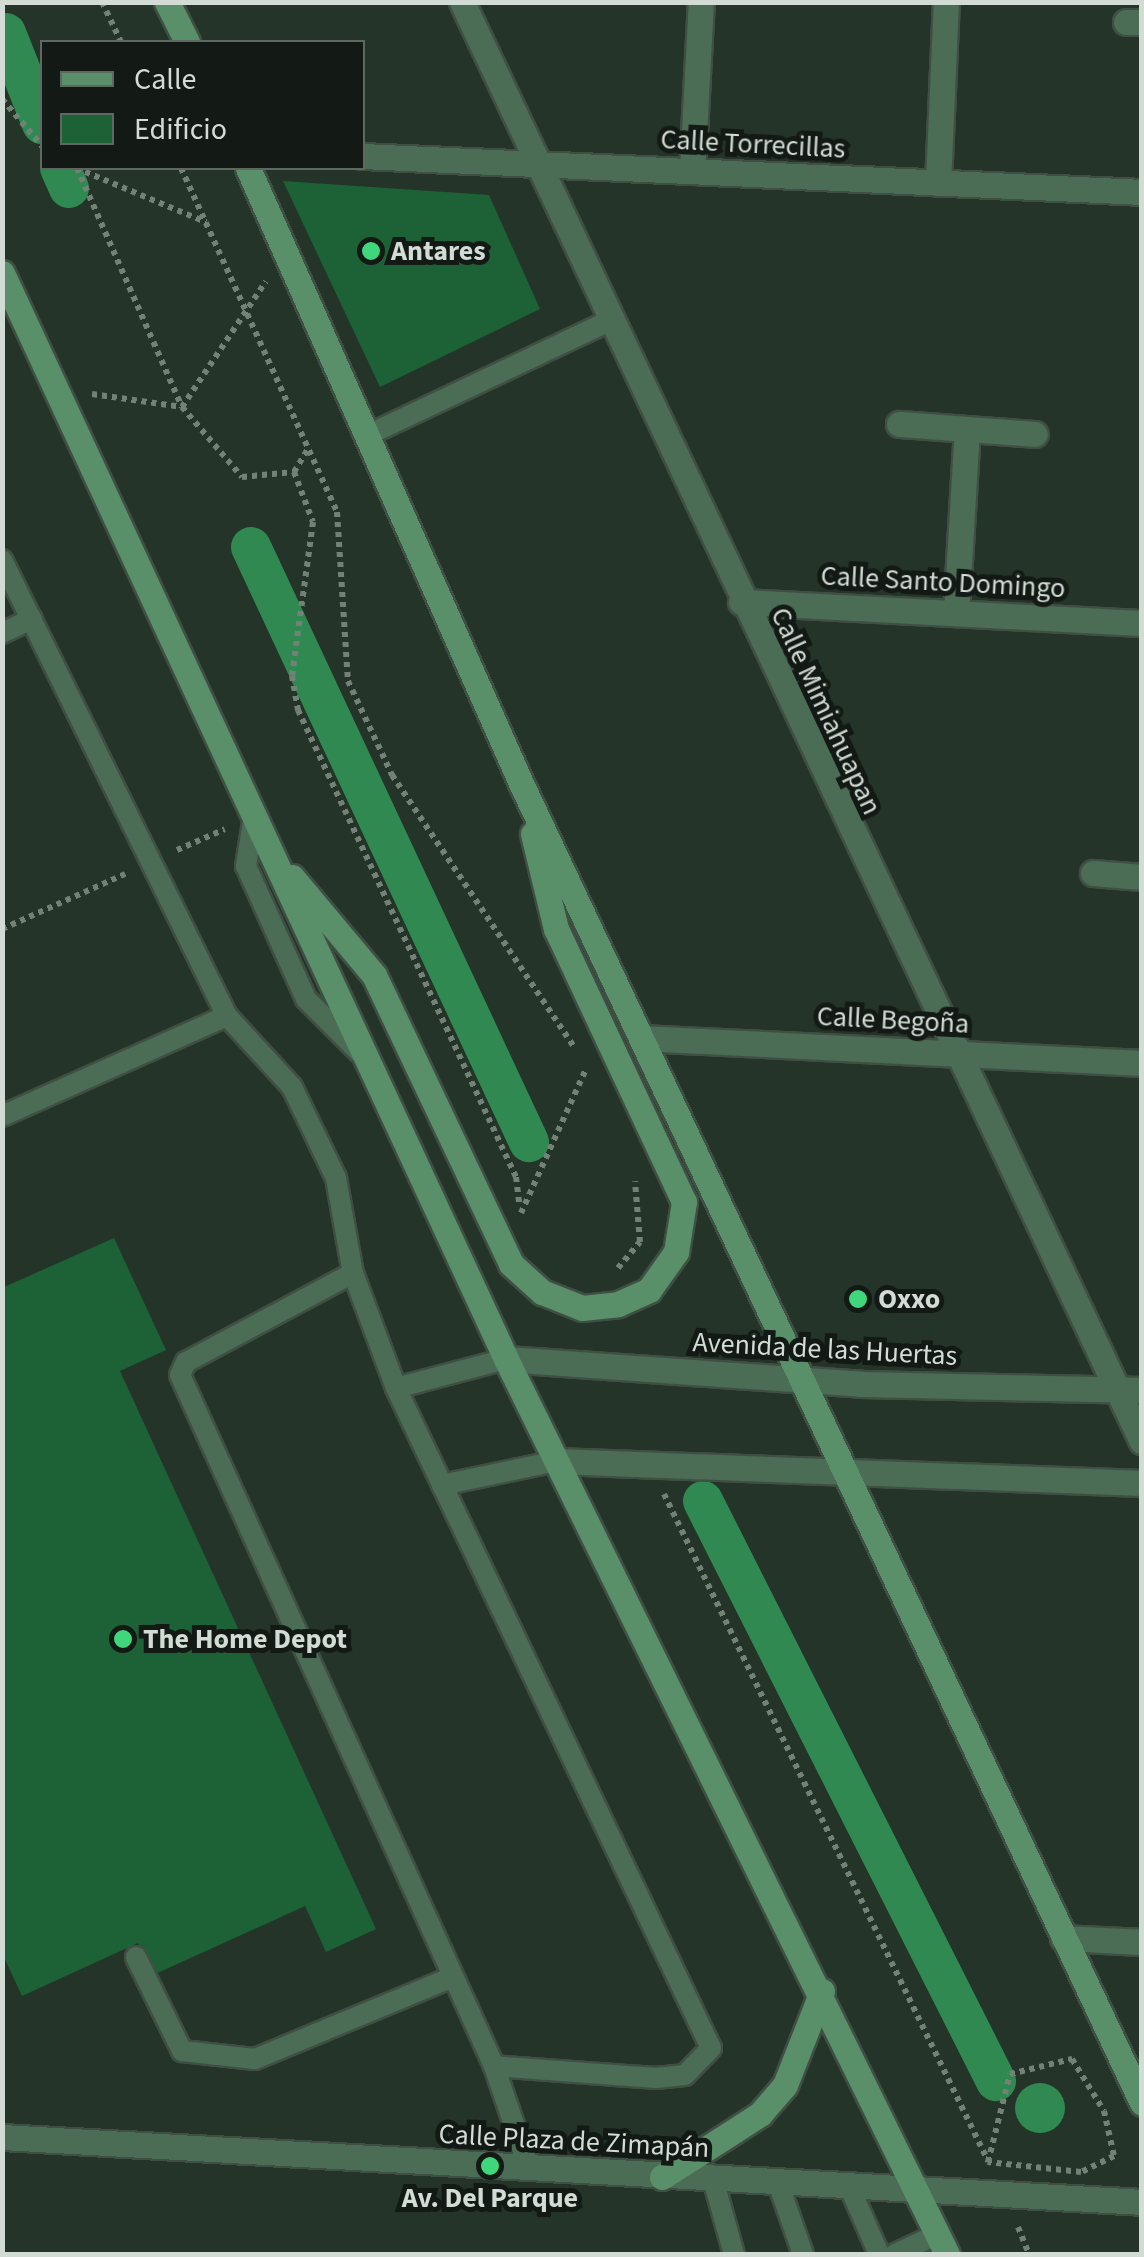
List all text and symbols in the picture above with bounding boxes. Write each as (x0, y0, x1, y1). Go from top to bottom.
legend (40, 40, 365, 170)
text: Calle (134, 58, 196, 101)
text: Edificio (134, 108, 227, 151)
street label: Calle Torrecillas (660, 122, 846, 166)
place label: Antares (391, 234, 486, 268)
marker: Antares (360, 240, 382, 262)
street label: Calle Santo Domingo (820, 559, 1066, 605)
street label: Calle Mimiahuapan (763, 602, 889, 820)
street label: Calle Begoña (816, 999, 970, 1041)
place label: Oxxo (878, 1282, 940, 1316)
marker: Oxxo (847, 1288, 869, 1310)
street label: Avenida de las Huertas (692, 1325, 958, 1373)
place label: The Home Depot (143, 1622, 347, 1656)
marker: The Home Depot (112, 1628, 134, 1650)
street label: Calle Plaza de Zimapán (438, 2117, 710, 2165)
marker: Av. Del Parque (479, 2155, 501, 2177)
place label: Av. Del Parque (402, 2181, 578, 2215)

